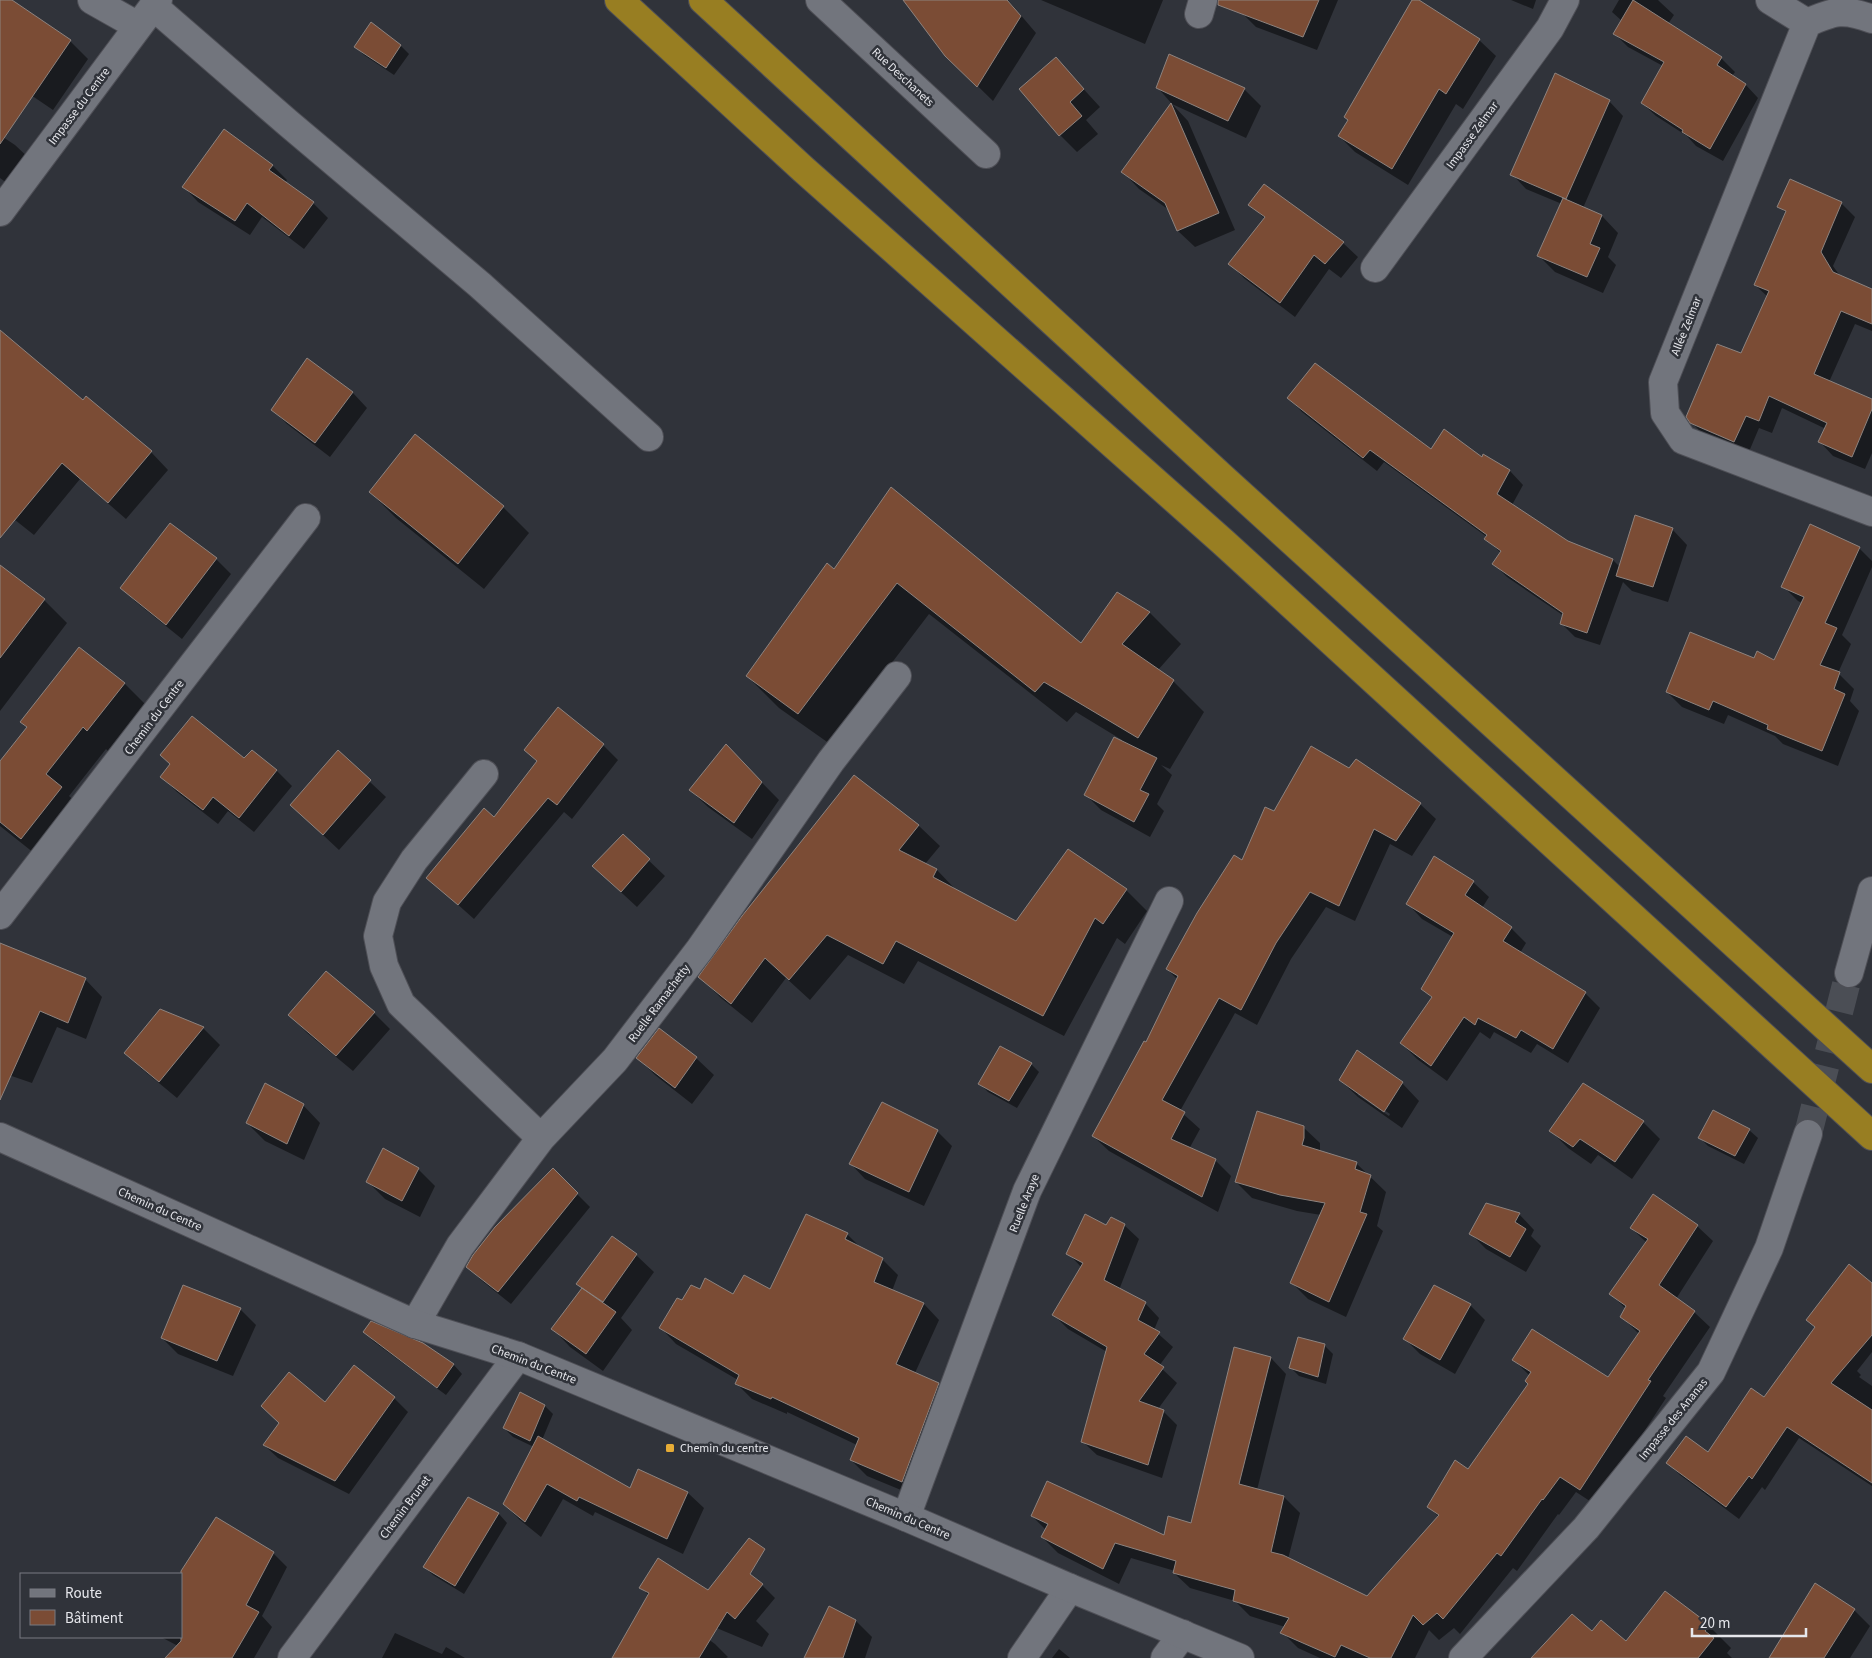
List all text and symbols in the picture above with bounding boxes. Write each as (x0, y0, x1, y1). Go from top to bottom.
street label: Rue Deschanets (868, 44, 938, 111)
street label: Impasse du Centre (45, 64, 114, 149)
street label: Impasse Zelmar (1442, 97, 1503, 172)
street label: Allée Zelmar (1667, 293, 1706, 358)
street label: Chemin du Centre (120, 676, 188, 758)
street label: Ruelle Ramachetty (624, 960, 695, 1046)
street label: Ruelle Araye (1005, 1171, 1044, 1235)
street label: Chemin du Centre (115, 1183, 204, 1236)
street label: Chemin du Centre (489, 1340, 579, 1389)
street label: Impasse des Ananas (1635, 1375, 1712, 1464)
place label: Chemin du centre (680, 1440, 769, 1457)
marker: Chemin du centre (664, 1442, 676, 1454)
street label: Chemin Brunet (376, 1472, 435, 1543)
street label: Chemin du Centre (863, 1493, 953, 1544)
legend (20, 1573, 182, 1638)
text: Route (65, 1583, 102, 1604)
scale bar (1692, 1606, 1806, 1638)
text: Bâtiment (65, 1608, 123, 1629)
text: 20 m (1700, 1613, 1730, 1634)

